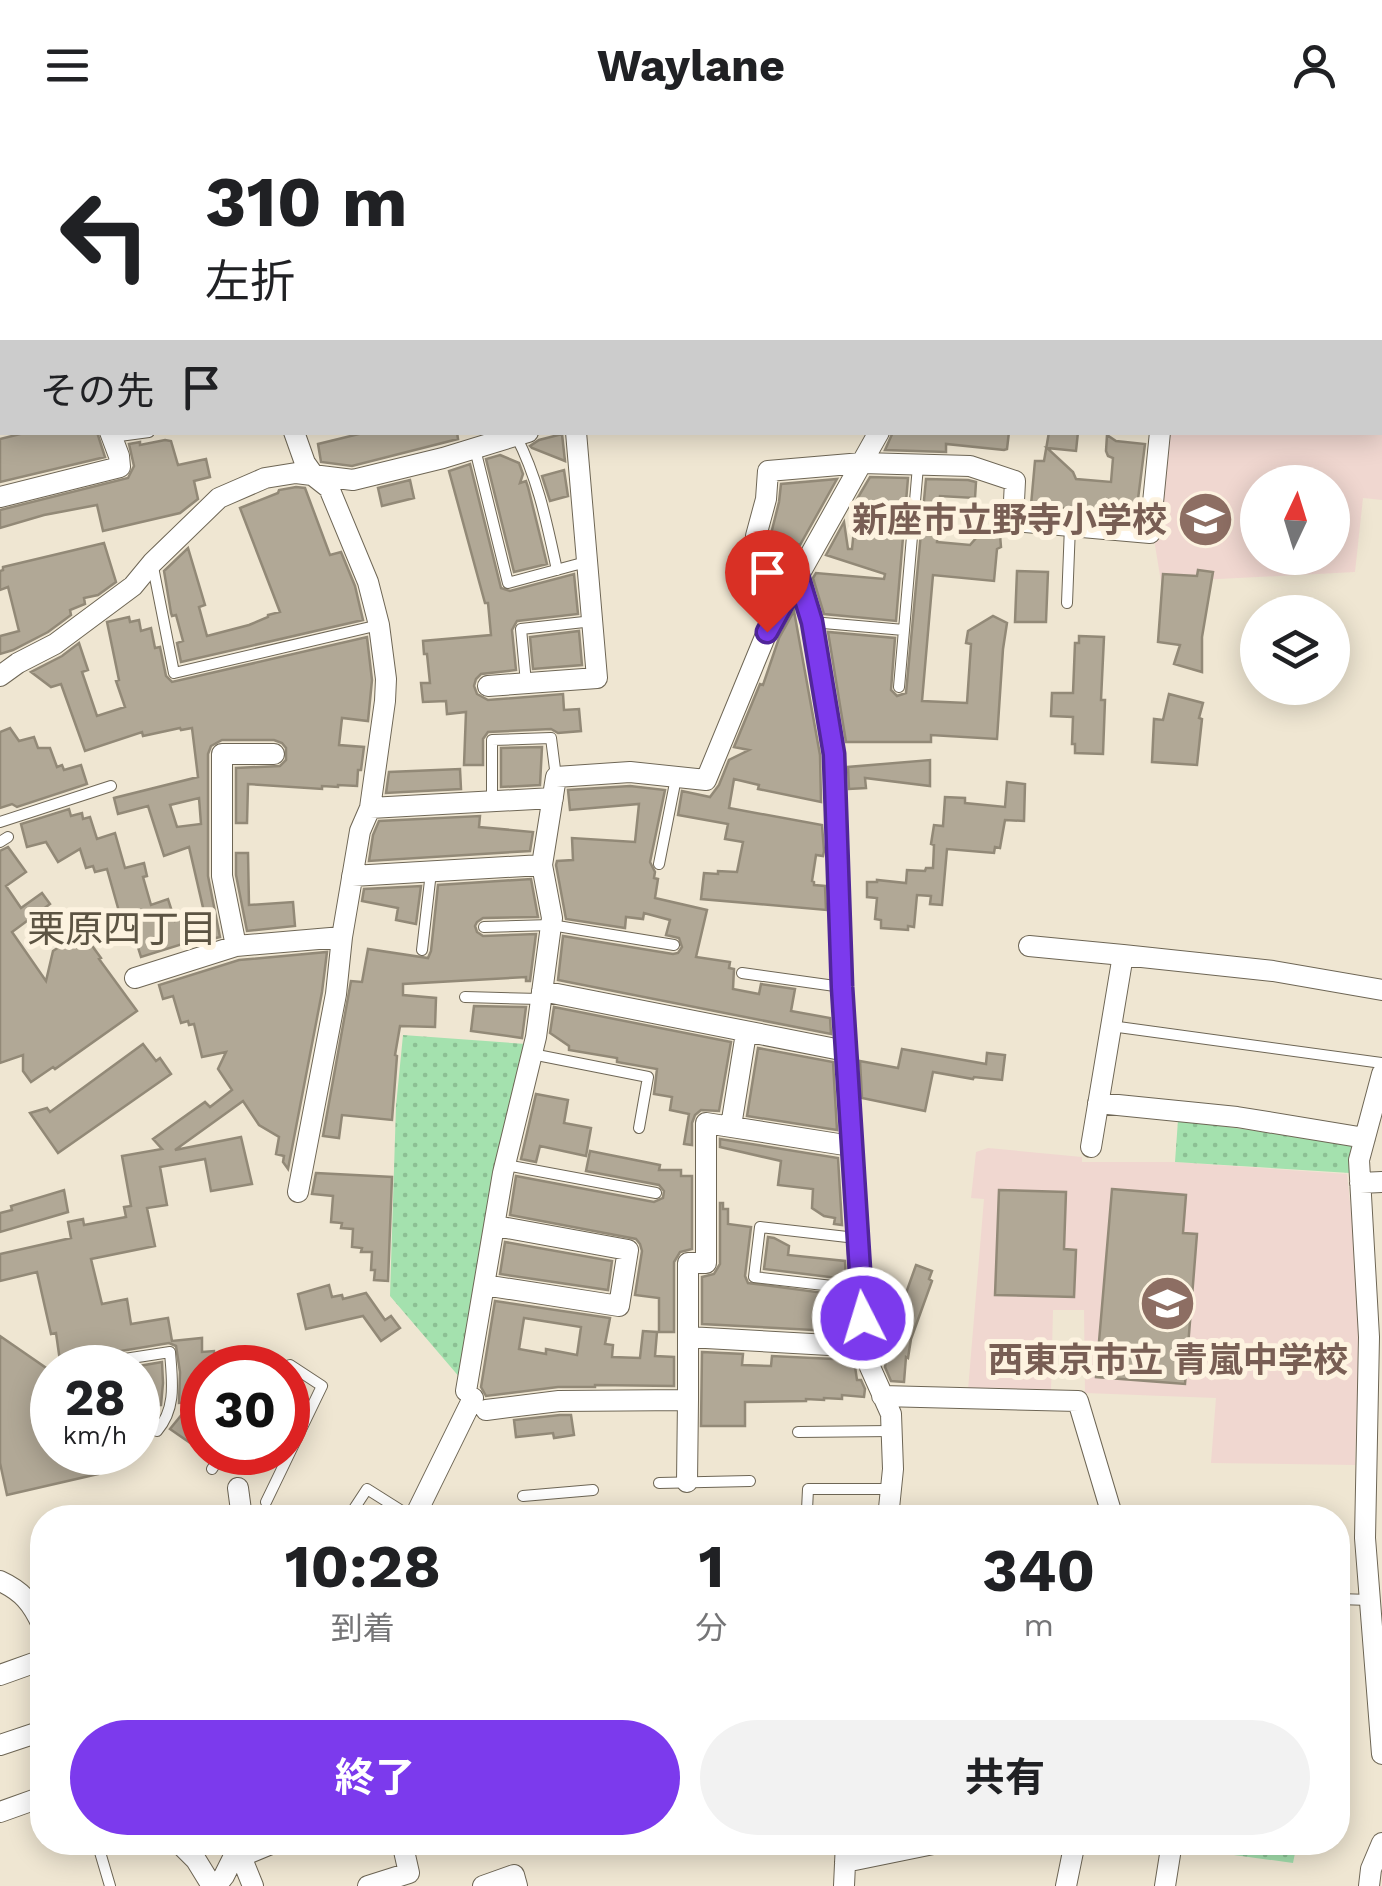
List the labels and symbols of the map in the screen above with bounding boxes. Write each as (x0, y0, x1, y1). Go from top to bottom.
north arrow (1240, 465, 1350, 575)
school or university icon: 新座市立野寺小学校 (1176, 490, 1236, 550)
place label: 新座市立野寺小学校 (852, 499, 1167, 541)
pin (725, 530, 810, 633)
district label: 栗原四丁目 (27, 907, 217, 951)
position arrow (811, 1266, 915, 1370)
school or university icon: 西東京市立 青嵐中学校 (1138, 1274, 1198, 1334)
place label: 西東京市立 青嵐中学校 (988, 1339, 1348, 1381)
speed limit sign: 30 (180, 1345, 310, 1475)

